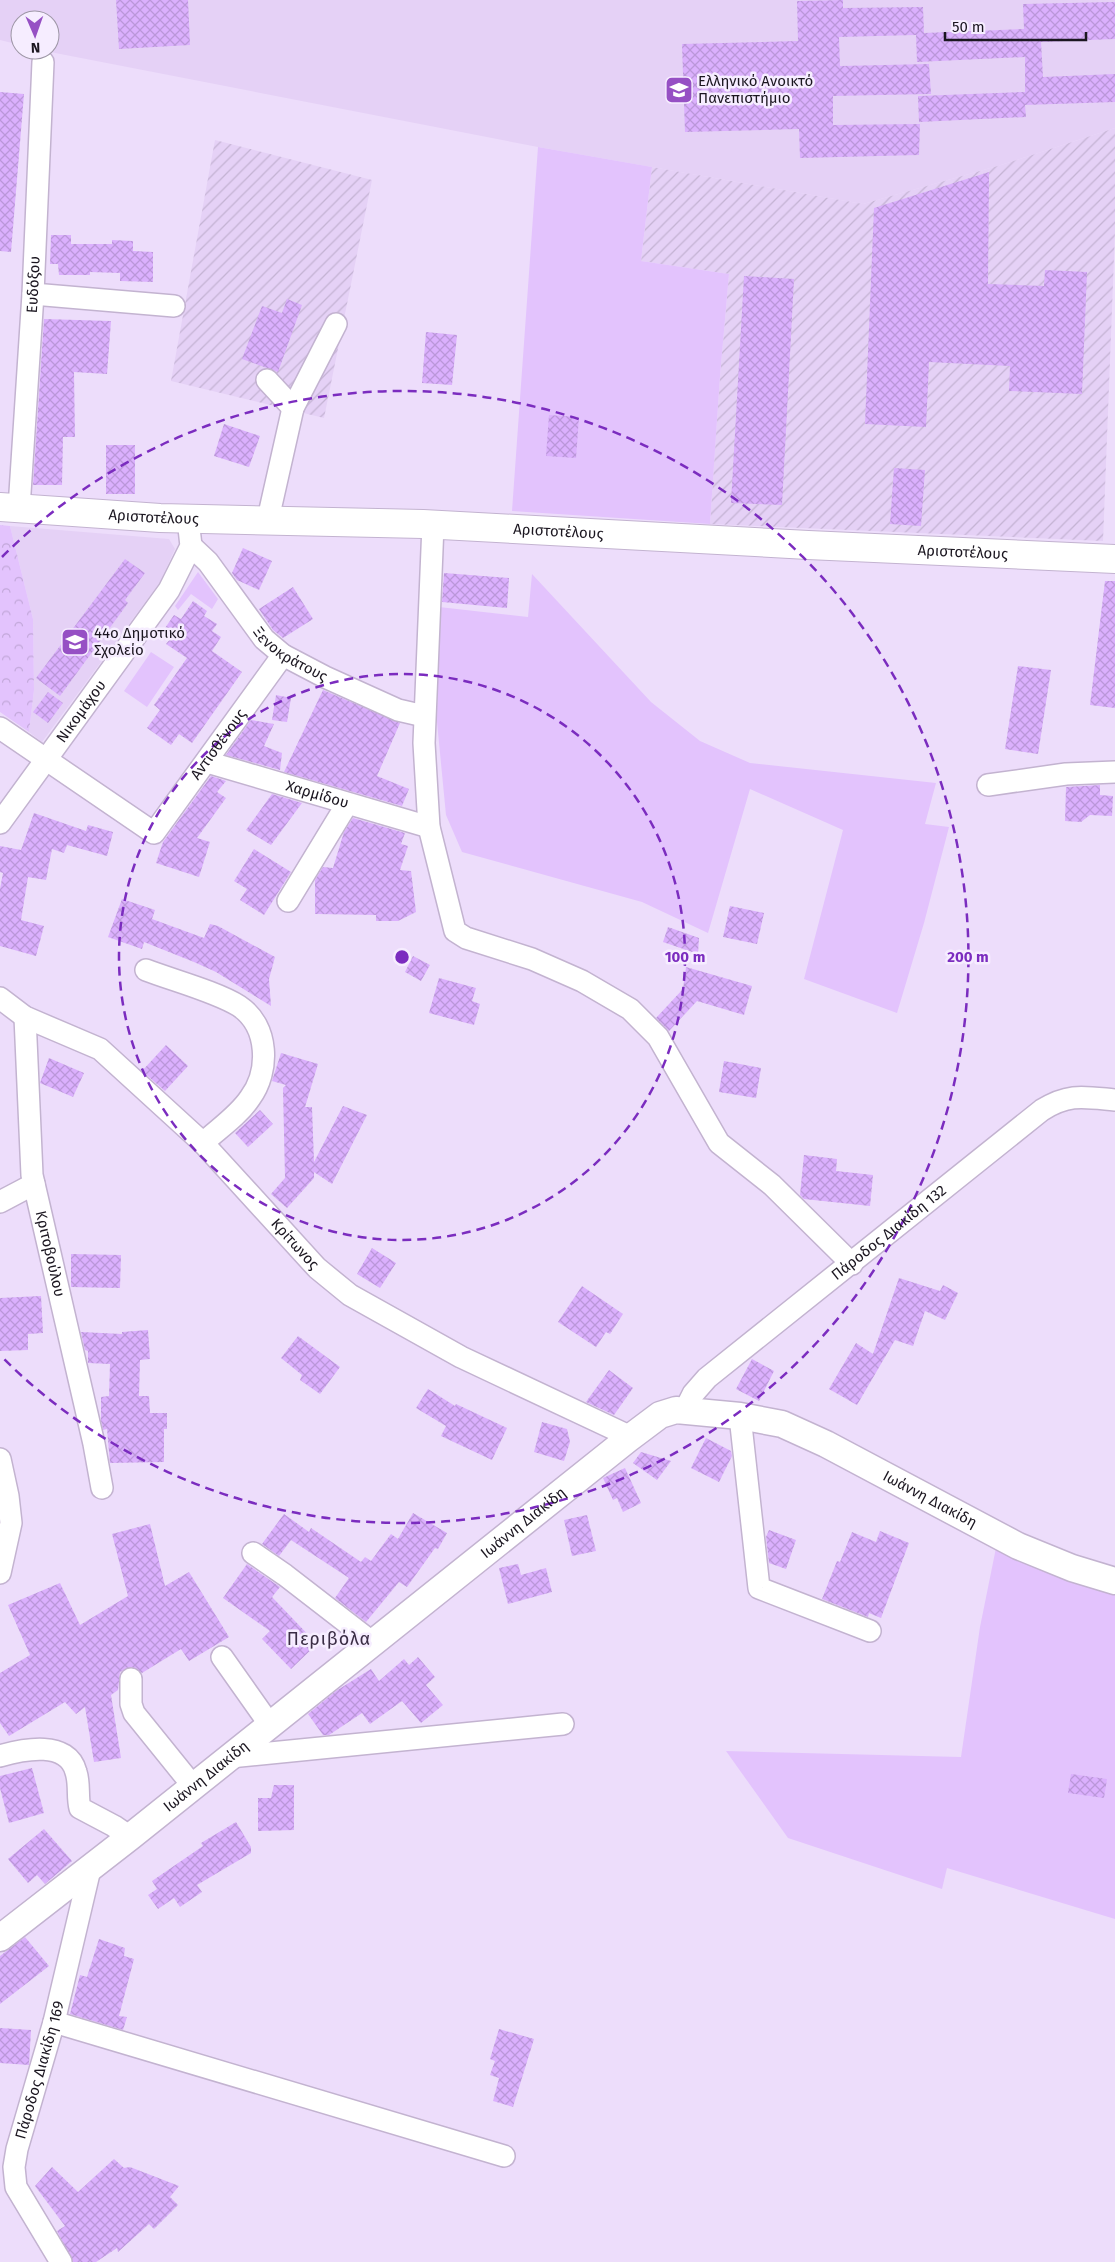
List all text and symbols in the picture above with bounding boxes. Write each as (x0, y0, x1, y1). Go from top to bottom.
north arrow (10, 10, 60, 60)
scale bar (945, 10, 1086, 42)
text: 50 m (952, 18, 985, 36)
text: N (30, 39, 40, 56)
place label: Ελληνικό Ανοικτό Πανεπιστήμιο (698, 72, 813, 107)
school or university icon: Ελληνικό Ανοικτό Πανεπιστήμιο (664, 75, 694, 105)
street label: Ευδόξου (23, 255, 44, 314)
street label: Αριστοτέλους (108, 505, 199, 528)
street label: Αριστοτέλους (513, 520, 604, 543)
street label: Αριστοτέλους (917, 541, 1008, 563)
street label: Ξενοκράτους (249, 623, 330, 686)
place label: 44ο Δημοτικό Σχολείο (94, 624, 185, 659)
school or university icon: 44ο Δημοτικό Σχολείο (60, 627, 90, 657)
street label: Νικομάχου (52, 677, 110, 746)
street label: Αντισθένους (187, 705, 250, 783)
street label: Χαρμίδου (284, 777, 351, 812)
centre of rings (393, 948, 411, 966)
text: 100 m (665, 948, 705, 966)
text: 200 m (947, 948, 989, 966)
street label: Πάροδος Διακίδη 132 (828, 1181, 950, 1284)
street label: Κριτοβούλου (32, 1209, 69, 1299)
street label: Κρίτωνος (267, 1215, 323, 1273)
street label: Ιωάννη Διακίδη (880, 1467, 980, 1532)
street label: Ιωάννη Διακίδη (477, 1483, 569, 1562)
district label: Περιβόλα (287, 1628, 371, 1650)
street label: Ιωάννη Διακίδη (160, 1737, 252, 1816)
street label: Πάροδος Διακίδη 169 (11, 1999, 68, 2141)

